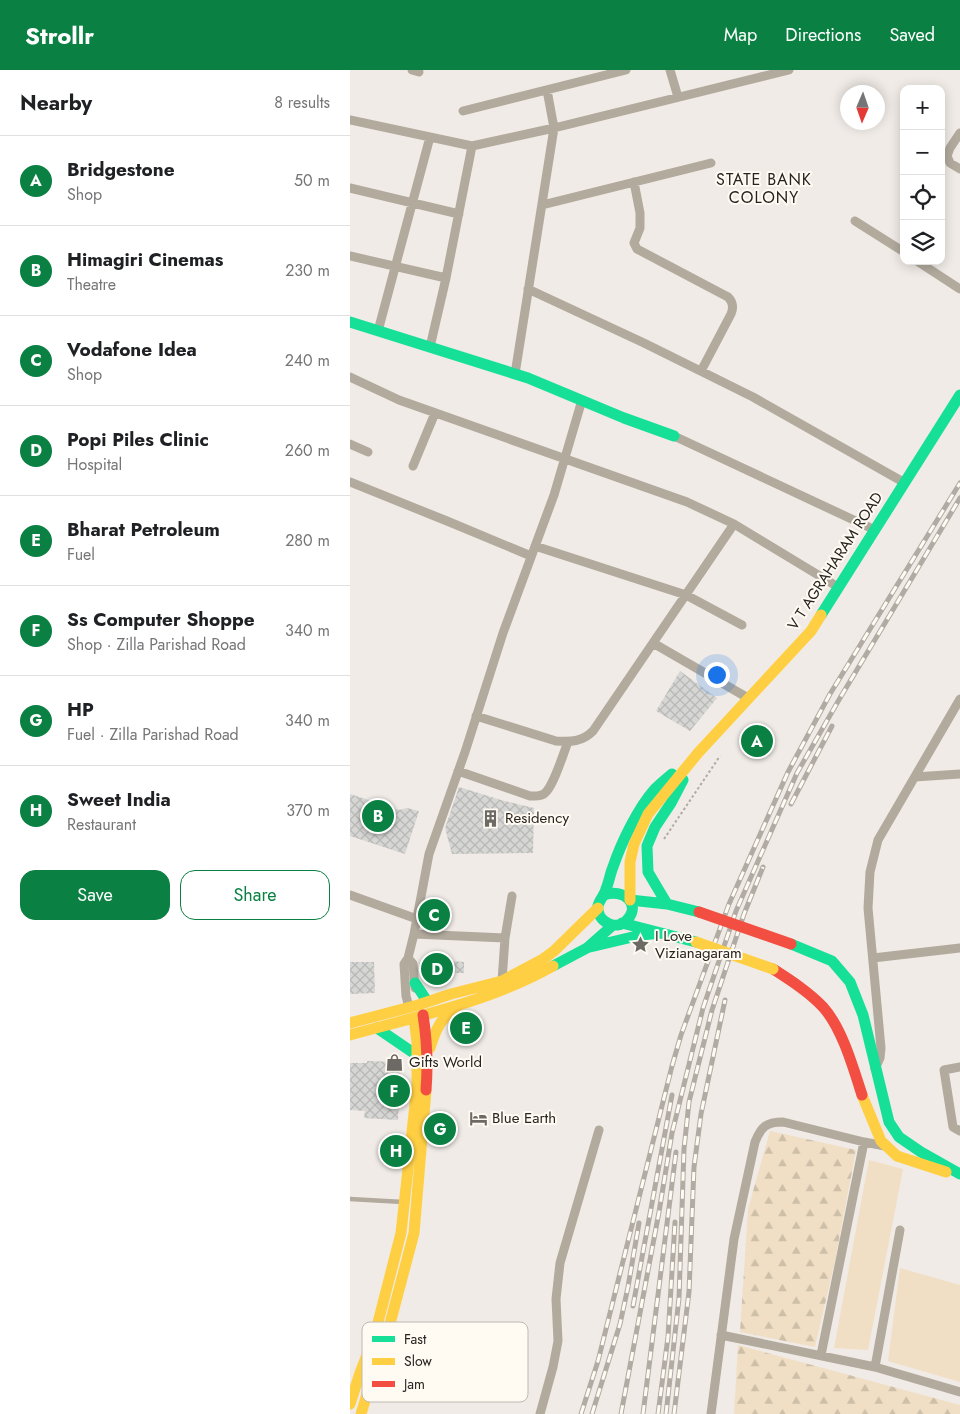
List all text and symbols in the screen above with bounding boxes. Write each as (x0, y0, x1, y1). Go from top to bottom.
text: Strollr (25, 18, 94, 53)
text: Map (724, 22, 757, 48)
text: Directions (785, 22, 861, 48)
text: Saved (889, 22, 935, 48)
north arrow (840, 85, 885, 130)
map controls (900, 85, 945, 265)
button: + (900, 85, 945, 130)
text: Nearby (20, 88, 92, 118)
text: 8 results (274, 91, 330, 114)
button: − (900, 130, 945, 175)
text: Bridgestone (67, 156, 175, 183)
district label: STATE BANK COLONY (716, 168, 812, 209)
text: A (30, 169, 42, 192)
text: 50 m (294, 169, 330, 192)
button: locate (900, 175, 945, 220)
text: Shop (67, 183, 102, 206)
button: layers (900, 220, 945, 265)
text: Himagiri Cinemas (67, 246, 223, 273)
text: B (31, 259, 41, 282)
text: 230 m (285, 259, 330, 282)
text: Theatre (67, 273, 116, 296)
text: Vodafone Idea (67, 336, 197, 363)
text: C (30, 349, 42, 372)
text: 240 m (285, 349, 330, 372)
text: Shop (67, 363, 102, 386)
text: Popi Piles Clinic (67, 426, 209, 453)
text: D (30, 439, 42, 462)
text: 260 m (285, 439, 330, 462)
text: Hospital (67, 453, 122, 476)
street label: V T AGRAHARAM ROAD (782, 488, 888, 634)
text: Bharat Petroleum (67, 516, 220, 543)
text: E (31, 529, 41, 552)
text: 280 m (285, 529, 330, 552)
text: Fuel (67, 543, 95, 566)
text: Ss Computer Shoppe (67, 606, 255, 633)
text: F (32, 619, 40, 642)
text: 340 m (285, 619, 330, 642)
text: Shop · Zilla Parishad Road (67, 633, 246, 656)
your location (704, 662, 730, 688)
text: HP (67, 696, 94, 723)
text: G (29, 709, 43, 732)
text: 340 m (285, 709, 330, 732)
pin: A (741, 722, 773, 760)
text: Fuel · Zilla Parishad Road (67, 723, 239, 746)
text: Sweet India (67, 786, 171, 813)
pin: B (362, 797, 394, 835)
text: H (30, 799, 42, 822)
text: 370 m (286, 799, 330, 822)
place label: Residency (505, 807, 569, 829)
building icon: Residency (481, 808, 501, 828)
text: Restaurant (67, 813, 136, 836)
button: Save (20, 870, 170, 920)
button: Share (180, 870, 330, 920)
pin: C (418, 896, 450, 934)
place label: I Love Vizianagaram (655, 925, 742, 964)
place icon: I Love Vizianagaram (631, 935, 651, 955)
pin: D (421, 950, 453, 988)
pin: E (450, 1009, 482, 1047)
place label: Gifts World (409, 1051, 482, 1073)
shop icon: Gifts World (385, 1052, 405, 1072)
pin: F (378, 1072, 410, 1110)
place label: Blue Earth (492, 1107, 556, 1129)
hotel icon: Blue Earth (468, 1108, 488, 1128)
pin: G (424, 1110, 456, 1148)
pin: H (380, 1132, 412, 1170)
legend (362, 1322, 528, 1402)
text: Fast (404, 1329, 427, 1349)
text: Slow (404, 1351, 432, 1371)
text: Jam (402, 1374, 425, 1394)

